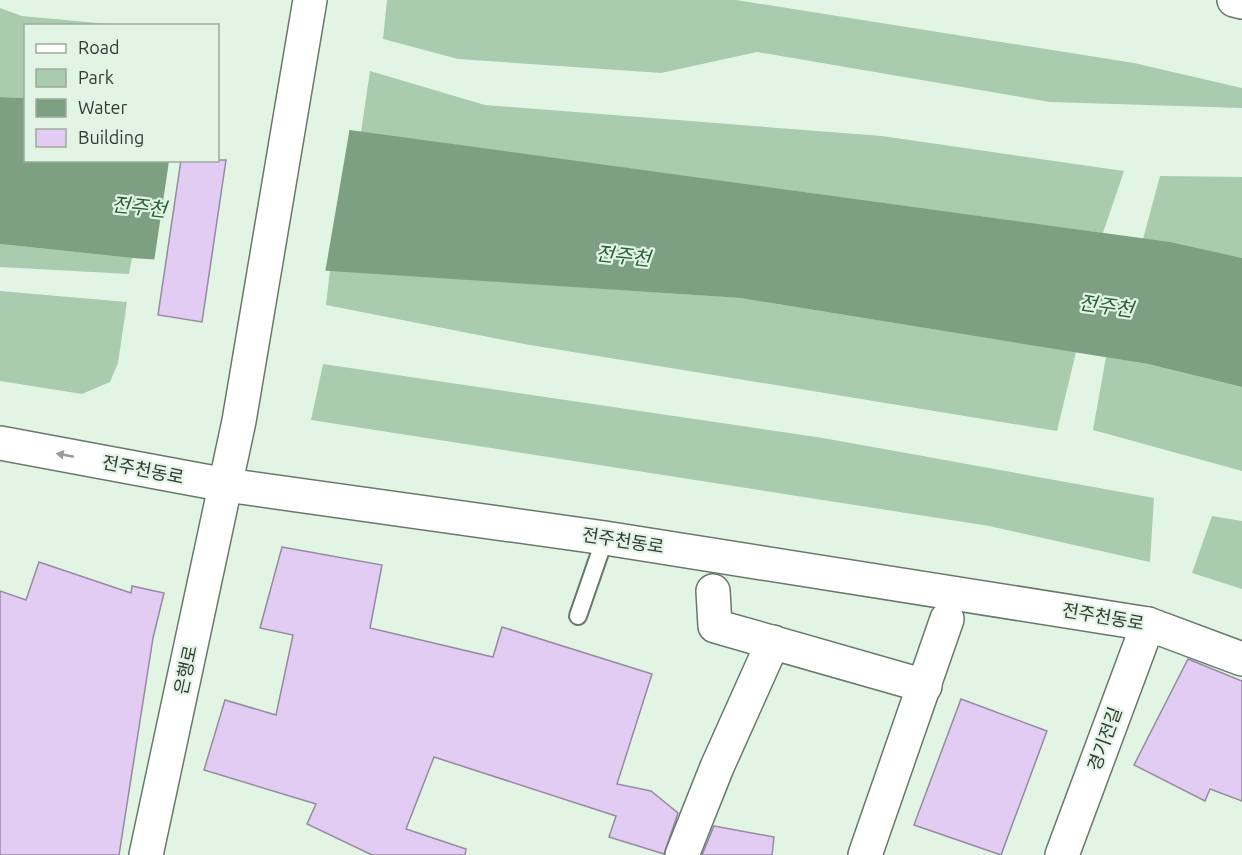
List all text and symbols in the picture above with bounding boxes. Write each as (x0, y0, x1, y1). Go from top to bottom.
legend (24, 24, 219, 162)
text: Road (78, 37, 120, 57)
text: Park (78, 67, 114, 87)
text: Water (78, 97, 128, 117)
text: Building (78, 127, 144, 147)
water label: 전주천 (110, 192, 170, 221)
water label: 전주천 (594, 241, 654, 270)
water label: 전주천 (1077, 290, 1138, 321)
one-way arrow (56, 451, 75, 460)
street label: 전주천동로 (101, 451, 186, 487)
street label: 전주천동로 (581, 524, 666, 556)
street label: 전주천동로 (1061, 599, 1146, 633)
street label: 은행로 (170, 643, 200, 696)
street label: 경기전길 (1083, 704, 1125, 773)

